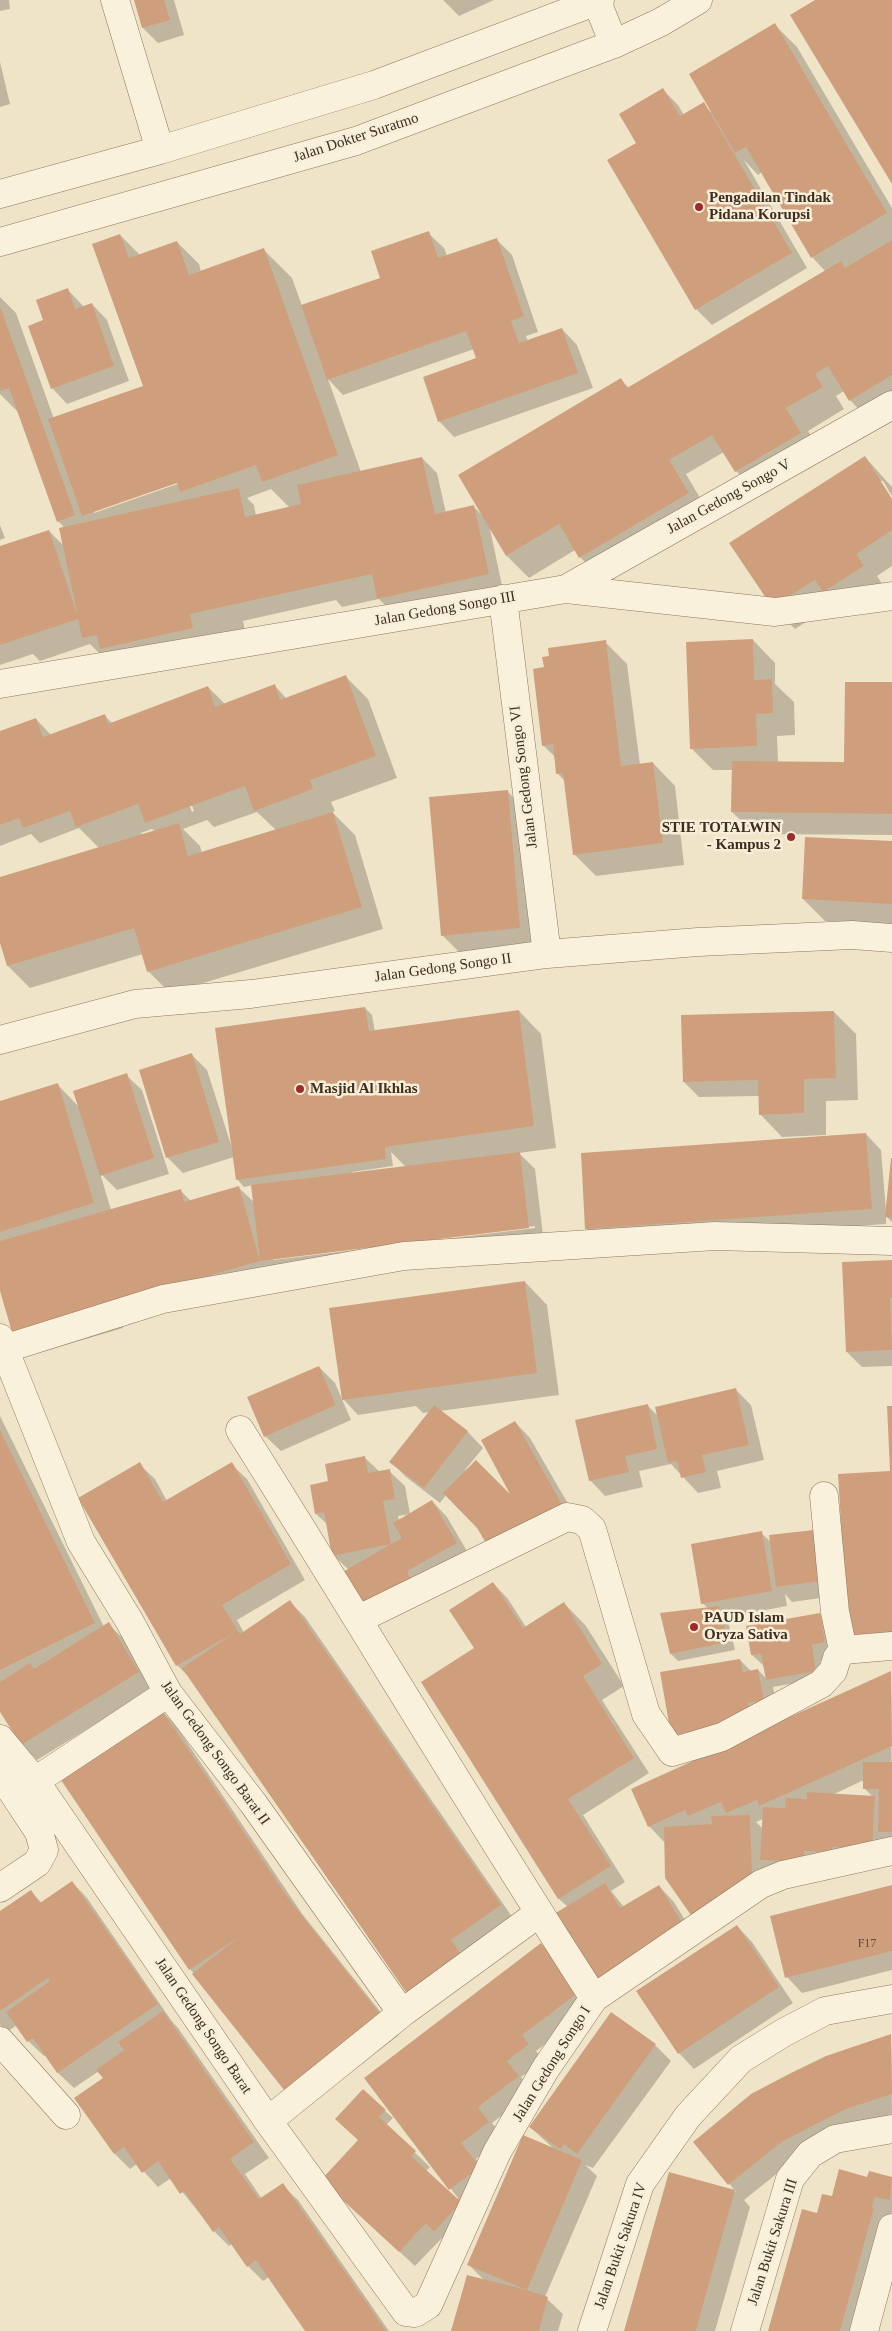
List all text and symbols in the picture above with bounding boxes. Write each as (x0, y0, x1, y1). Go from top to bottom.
street label: Jalan Dokter Suratmo (291, 109, 421, 167)
place label: Pengadilan Tindak Pidana Korupsi (709, 189, 831, 224)
marker: Pengadilan Tindak Pidana Korupsi (693, 201, 705, 213)
street label: Jalan Gedong Songo V (664, 455, 794, 539)
street label: Jalan Gedong Songo III (373, 588, 517, 630)
street label: Jalan Gedong Songo VI (506, 705, 542, 849)
place label: STIE TOTALWIN - Kampus 2 (662, 819, 781, 854)
marker: STIE TOTALWIN - Kampus 2 (785, 831, 797, 843)
street label: Jalan Gedong Songo II (373, 949, 513, 987)
place label: Masjid Al Ikhlas (310, 1080, 418, 1098)
marker: Masjid Al Ikhlas (294, 1083, 306, 1095)
place label: PAUD Islam Oryza Sativa (704, 1609, 788, 1644)
marker: PAUD Islam Oryza Sativa (688, 1621, 700, 1633)
street label: Jalan Gedong Songo Barat II (157, 1677, 273, 1829)
house number: F17 (858, 1937, 876, 1951)
street label: Jalan Gedong Songo Barat (151, 1954, 255, 2098)
street label: Jalan Gedong Songo I (509, 2003, 595, 2125)
street label: Jalan Bukit Sakura III (744, 2176, 802, 2308)
street label: Jalan Bukit Sakura IV (591, 2180, 651, 2312)

